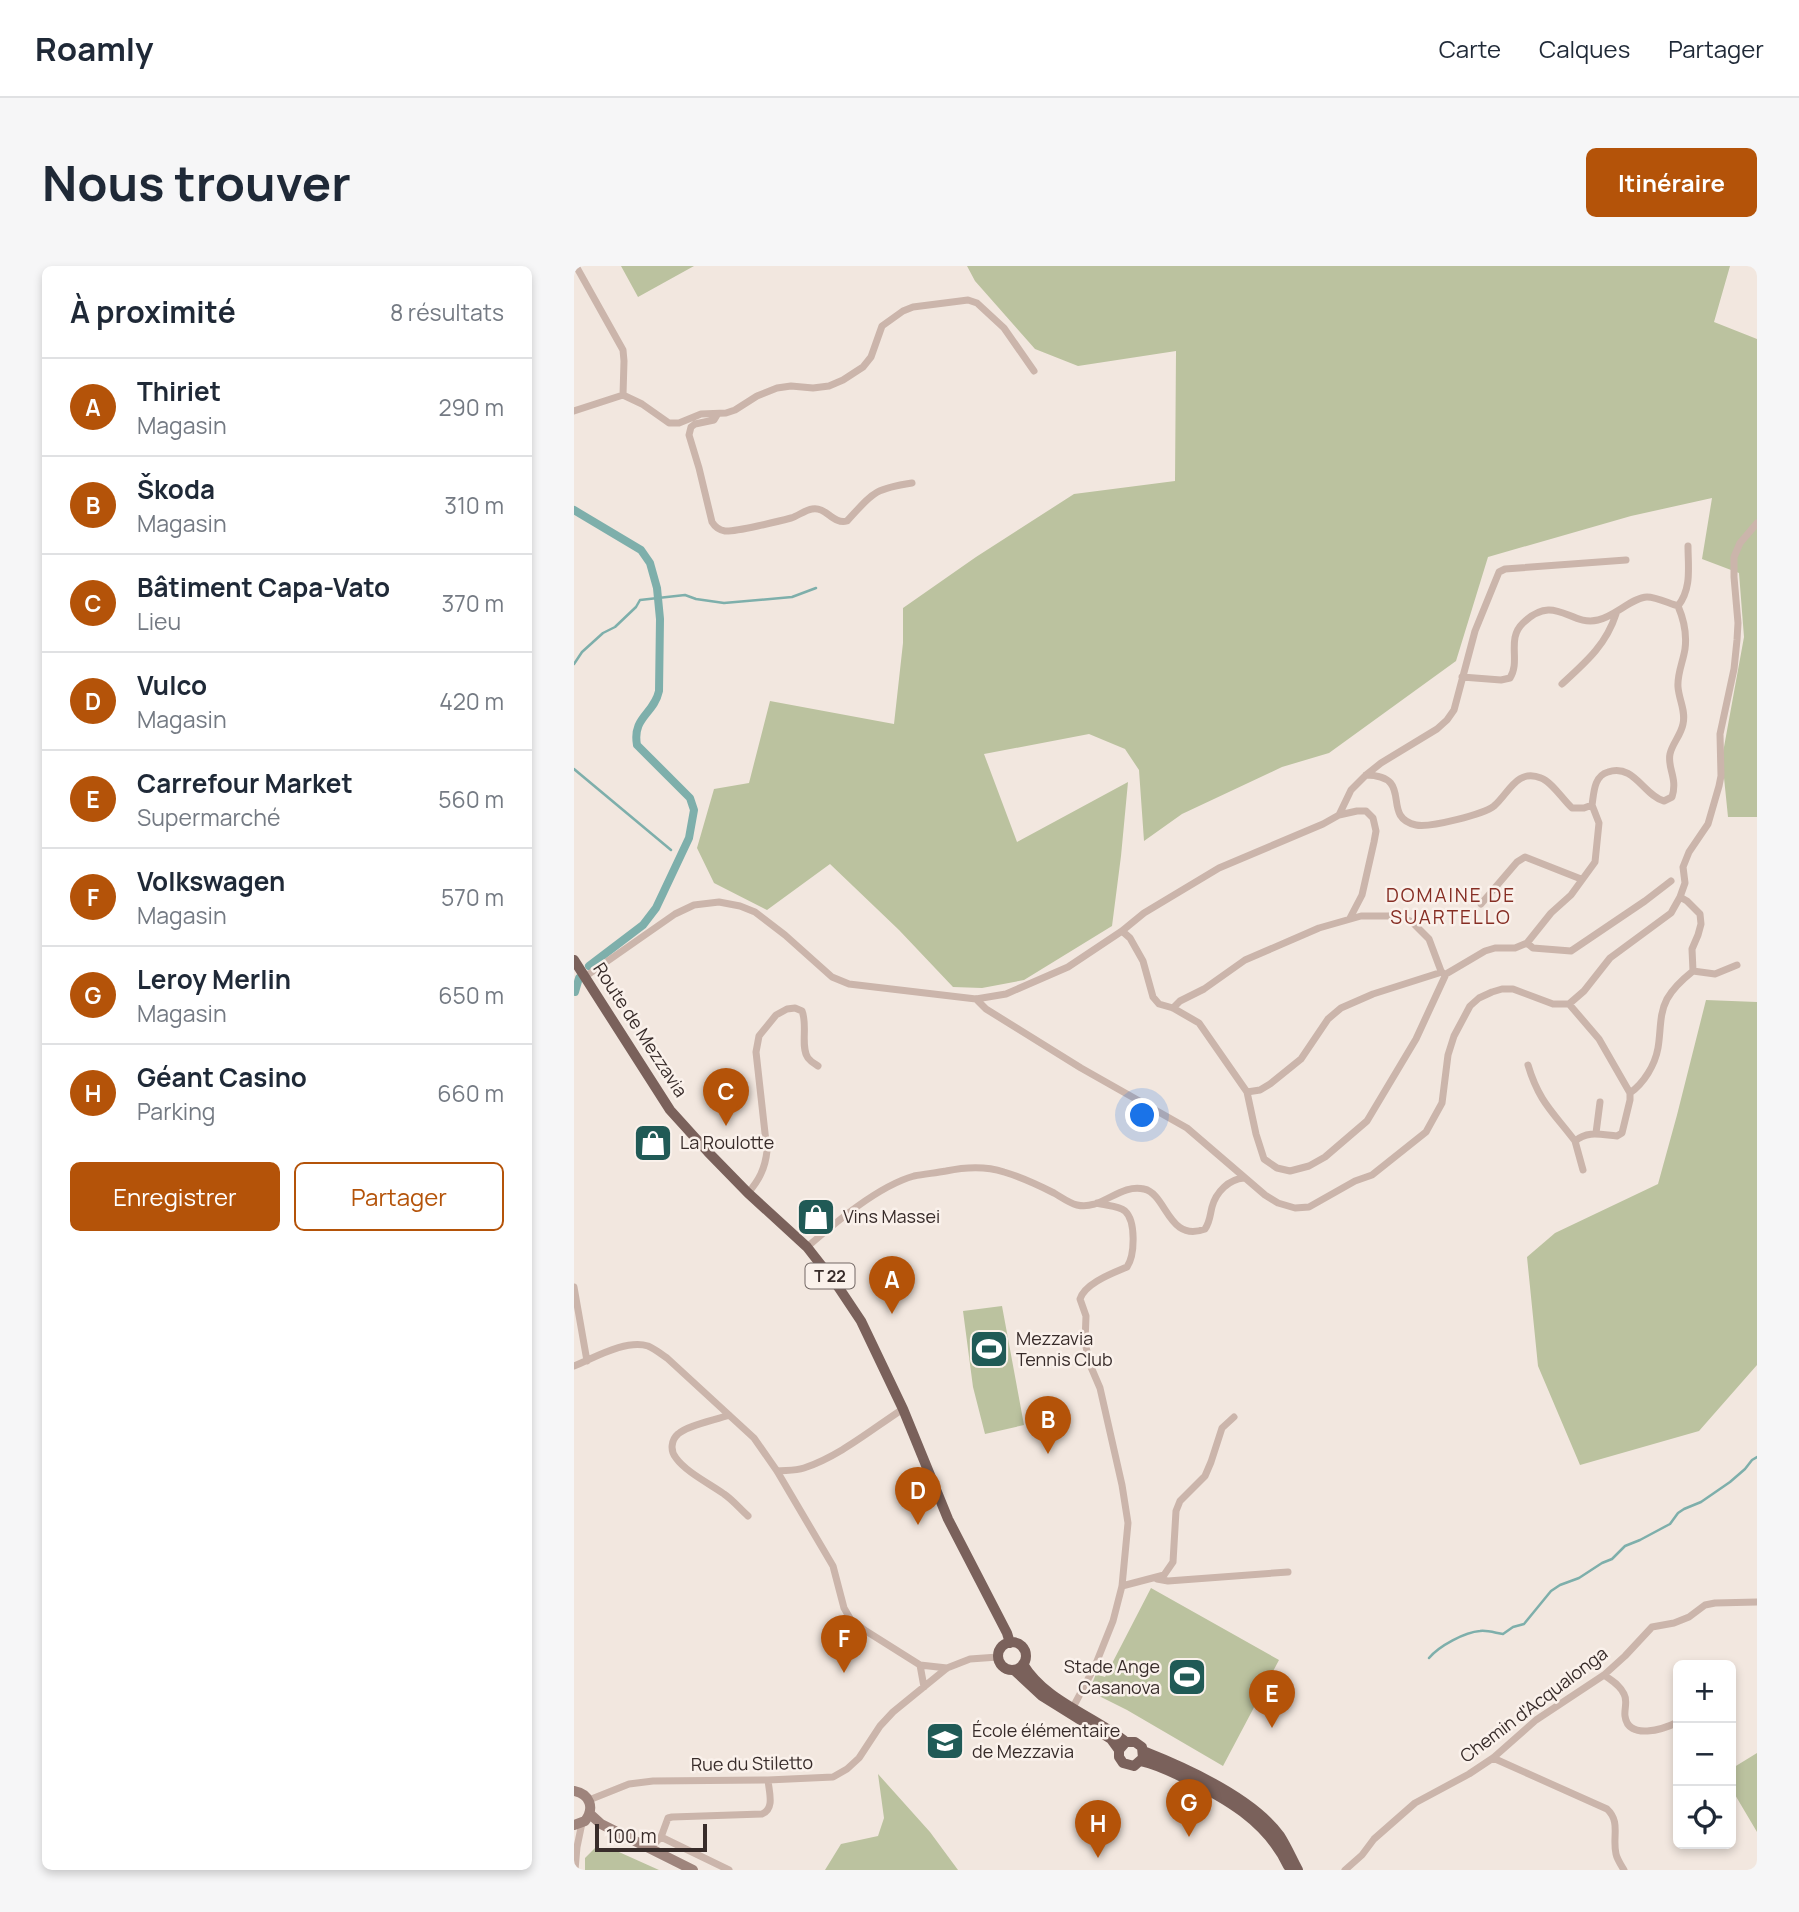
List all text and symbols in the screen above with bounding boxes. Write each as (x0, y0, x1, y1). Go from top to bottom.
text: Roamly (35, 26, 154, 71)
text: Carte (1439, 32, 1501, 65)
text: Calques (1539, 32, 1630, 65)
text: Partager (1668, 32, 1764, 65)
button: Itinéraire (1586, 148, 1757, 217)
text: Nous trouver (42, 149, 351, 216)
text: À proximité (70, 291, 236, 332)
text: 8 résultats (390, 296, 504, 328)
text: Thiriet (137, 373, 221, 409)
text: A (85, 391, 101, 423)
text: 290 m (438, 391, 504, 423)
text: Magasin (137, 409, 227, 441)
text: Škoda (137, 471, 215, 507)
text: B (86, 489, 100, 521)
text: 310 m (444, 489, 504, 521)
text: Magasin (137, 507, 227, 539)
text: Bâtiment Capa-Vato (137, 569, 390, 605)
text: C (85, 587, 102, 619)
text: 370 m (442, 587, 504, 619)
text: Lieu (137, 605, 181, 637)
text: Vulco (137, 667, 207, 703)
text: D (85, 685, 101, 717)
text: 420 m (439, 685, 504, 717)
text: Magasin (137, 703, 227, 735)
text: Carrefour Market (137, 765, 353, 801)
text: E (86, 783, 100, 815)
text: 560 m (438, 783, 504, 815)
text: Supermarché (137, 801, 280, 833)
text: Volkswagen (137, 863, 285, 899)
text: F (87, 881, 99, 913)
text: 570 m (441, 881, 504, 913)
district label: DOMAINE DE SUARTELLO (1386, 882, 1516, 930)
text: Magasin (137, 899, 227, 931)
street label: Route de Mezzavia (588, 958, 693, 1101)
text: Leroy Merlin (137, 961, 291, 997)
text: G (85, 979, 101, 1011)
text: 650 m (438, 979, 504, 1011)
text: Magasin (137, 997, 227, 1029)
text: Géant Casino (137, 1059, 307, 1095)
pin: C (703, 1068, 749, 1126)
text: H (85, 1077, 101, 1109)
text: 660 m (437, 1077, 504, 1109)
text: Parking (137, 1095, 215, 1127)
your location (1125, 1098, 1159, 1132)
shop icon: La Roulotte (632, 1122, 674, 1164)
place label: La Roulotte (680, 1130, 774, 1154)
button: Enregistrer (70, 1162, 280, 1231)
button: Partager (294, 1162, 504, 1231)
shop icon: Vins Massei (795, 1196, 837, 1238)
place label: Vins Massei (843, 1204, 940, 1228)
pin: A (869, 1256, 915, 1314)
road number: T 22 (806, 1264, 854, 1288)
place label: Mezzavia Tennis Club (1016, 1326, 1113, 1371)
sports icon: Mezzavia Tennis Club (968, 1328, 1010, 1370)
pin: B (1025, 1396, 1071, 1454)
pin: D (895, 1467, 941, 1525)
pin: F (821, 1615, 867, 1673)
street label: Chemin d'Acqualonga (1455, 1641, 1612, 1768)
place label: Stade Ange Casanova (1064, 1654, 1160, 1699)
sports icon: Stade Ange Casanova (1166, 1656, 1208, 1698)
map controls (1673, 1660, 1736, 1849)
button: + (1673, 1660, 1736, 1723)
pin: E (1249, 1670, 1295, 1728)
place label: École élémentaire de Mezzavia (972, 1718, 1120, 1763)
school or university icon: École élémentaire de Mezzavia (924, 1720, 966, 1762)
button: − (1673, 1723, 1736, 1786)
street label: Rue du Stiletto (691, 1750, 813, 1776)
pin: G (1166, 1779, 1212, 1837)
button: locate (1673, 1786, 1736, 1849)
pin: H (1075, 1800, 1121, 1858)
scale bar (595, 1821, 707, 1853)
text: 100 m (606, 1823, 657, 1849)

